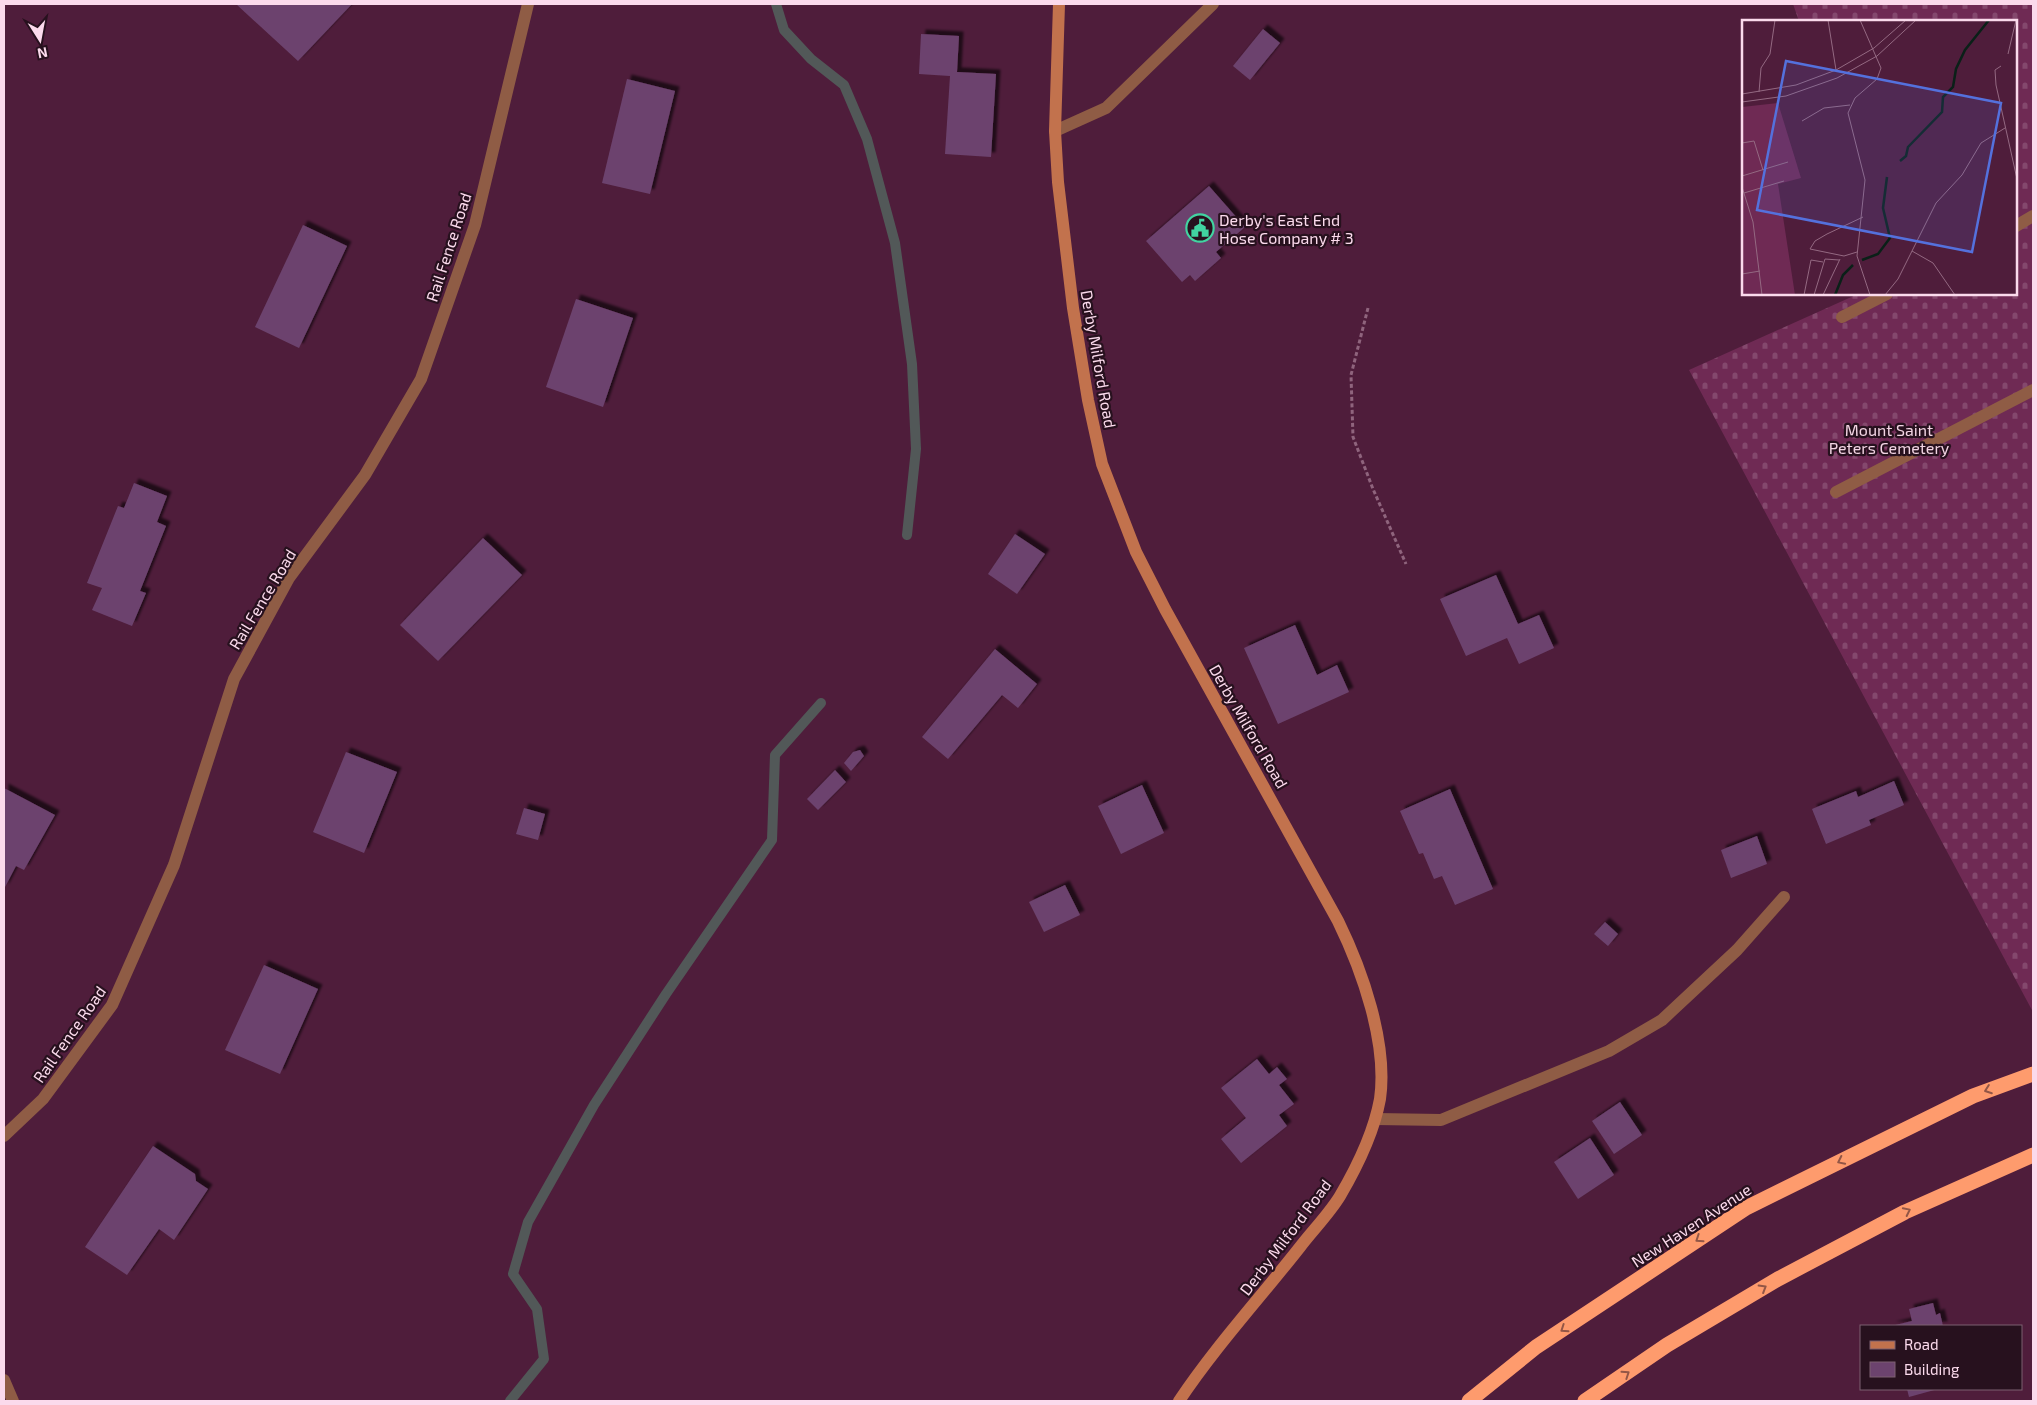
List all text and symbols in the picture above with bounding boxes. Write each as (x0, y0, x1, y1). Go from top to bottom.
north arrow (15, 15, 65, 65)
inset map (1742, 20, 2017, 295)
text: N (36, 44, 49, 63)
street label: Rail Fence Road (421, 190, 475, 304)
place label: Derby's East End Hose Company # 3 (1219, 210, 1354, 247)
public building icon: Derby's East End Hose Company # 3 (1185, 213, 1215, 243)
street label: Derby Milford Road (1077, 288, 1121, 430)
park label: Mount Saint Peters Cemetery (1829, 420, 1950, 457)
street label: Rail Fence Road (225, 545, 299, 653)
street label: Derby Milford Road (1206, 661, 1292, 791)
street label: Rail Fence Road (29, 982, 109, 1086)
one-way arrow (1984, 1084, 1992, 1094)
one-way arrow (1837, 1155, 1846, 1165)
street label: Derby Milford Road (1235, 1175, 1335, 1299)
street label: New Haven Avenue (1628, 1179, 1754, 1271)
one-way arrow (1902, 1207, 1911, 1217)
one-way arrow (1695, 1233, 1705, 1242)
one-way arrow (1758, 1284, 1767, 1294)
one-way arrow (1560, 1323, 1569, 1332)
legend (1860, 1325, 2022, 1390)
text: Road (1904, 1335, 1939, 1353)
text: Building (1904, 1360, 1960, 1378)
one-way arrow (1620, 1371, 1629, 1380)

